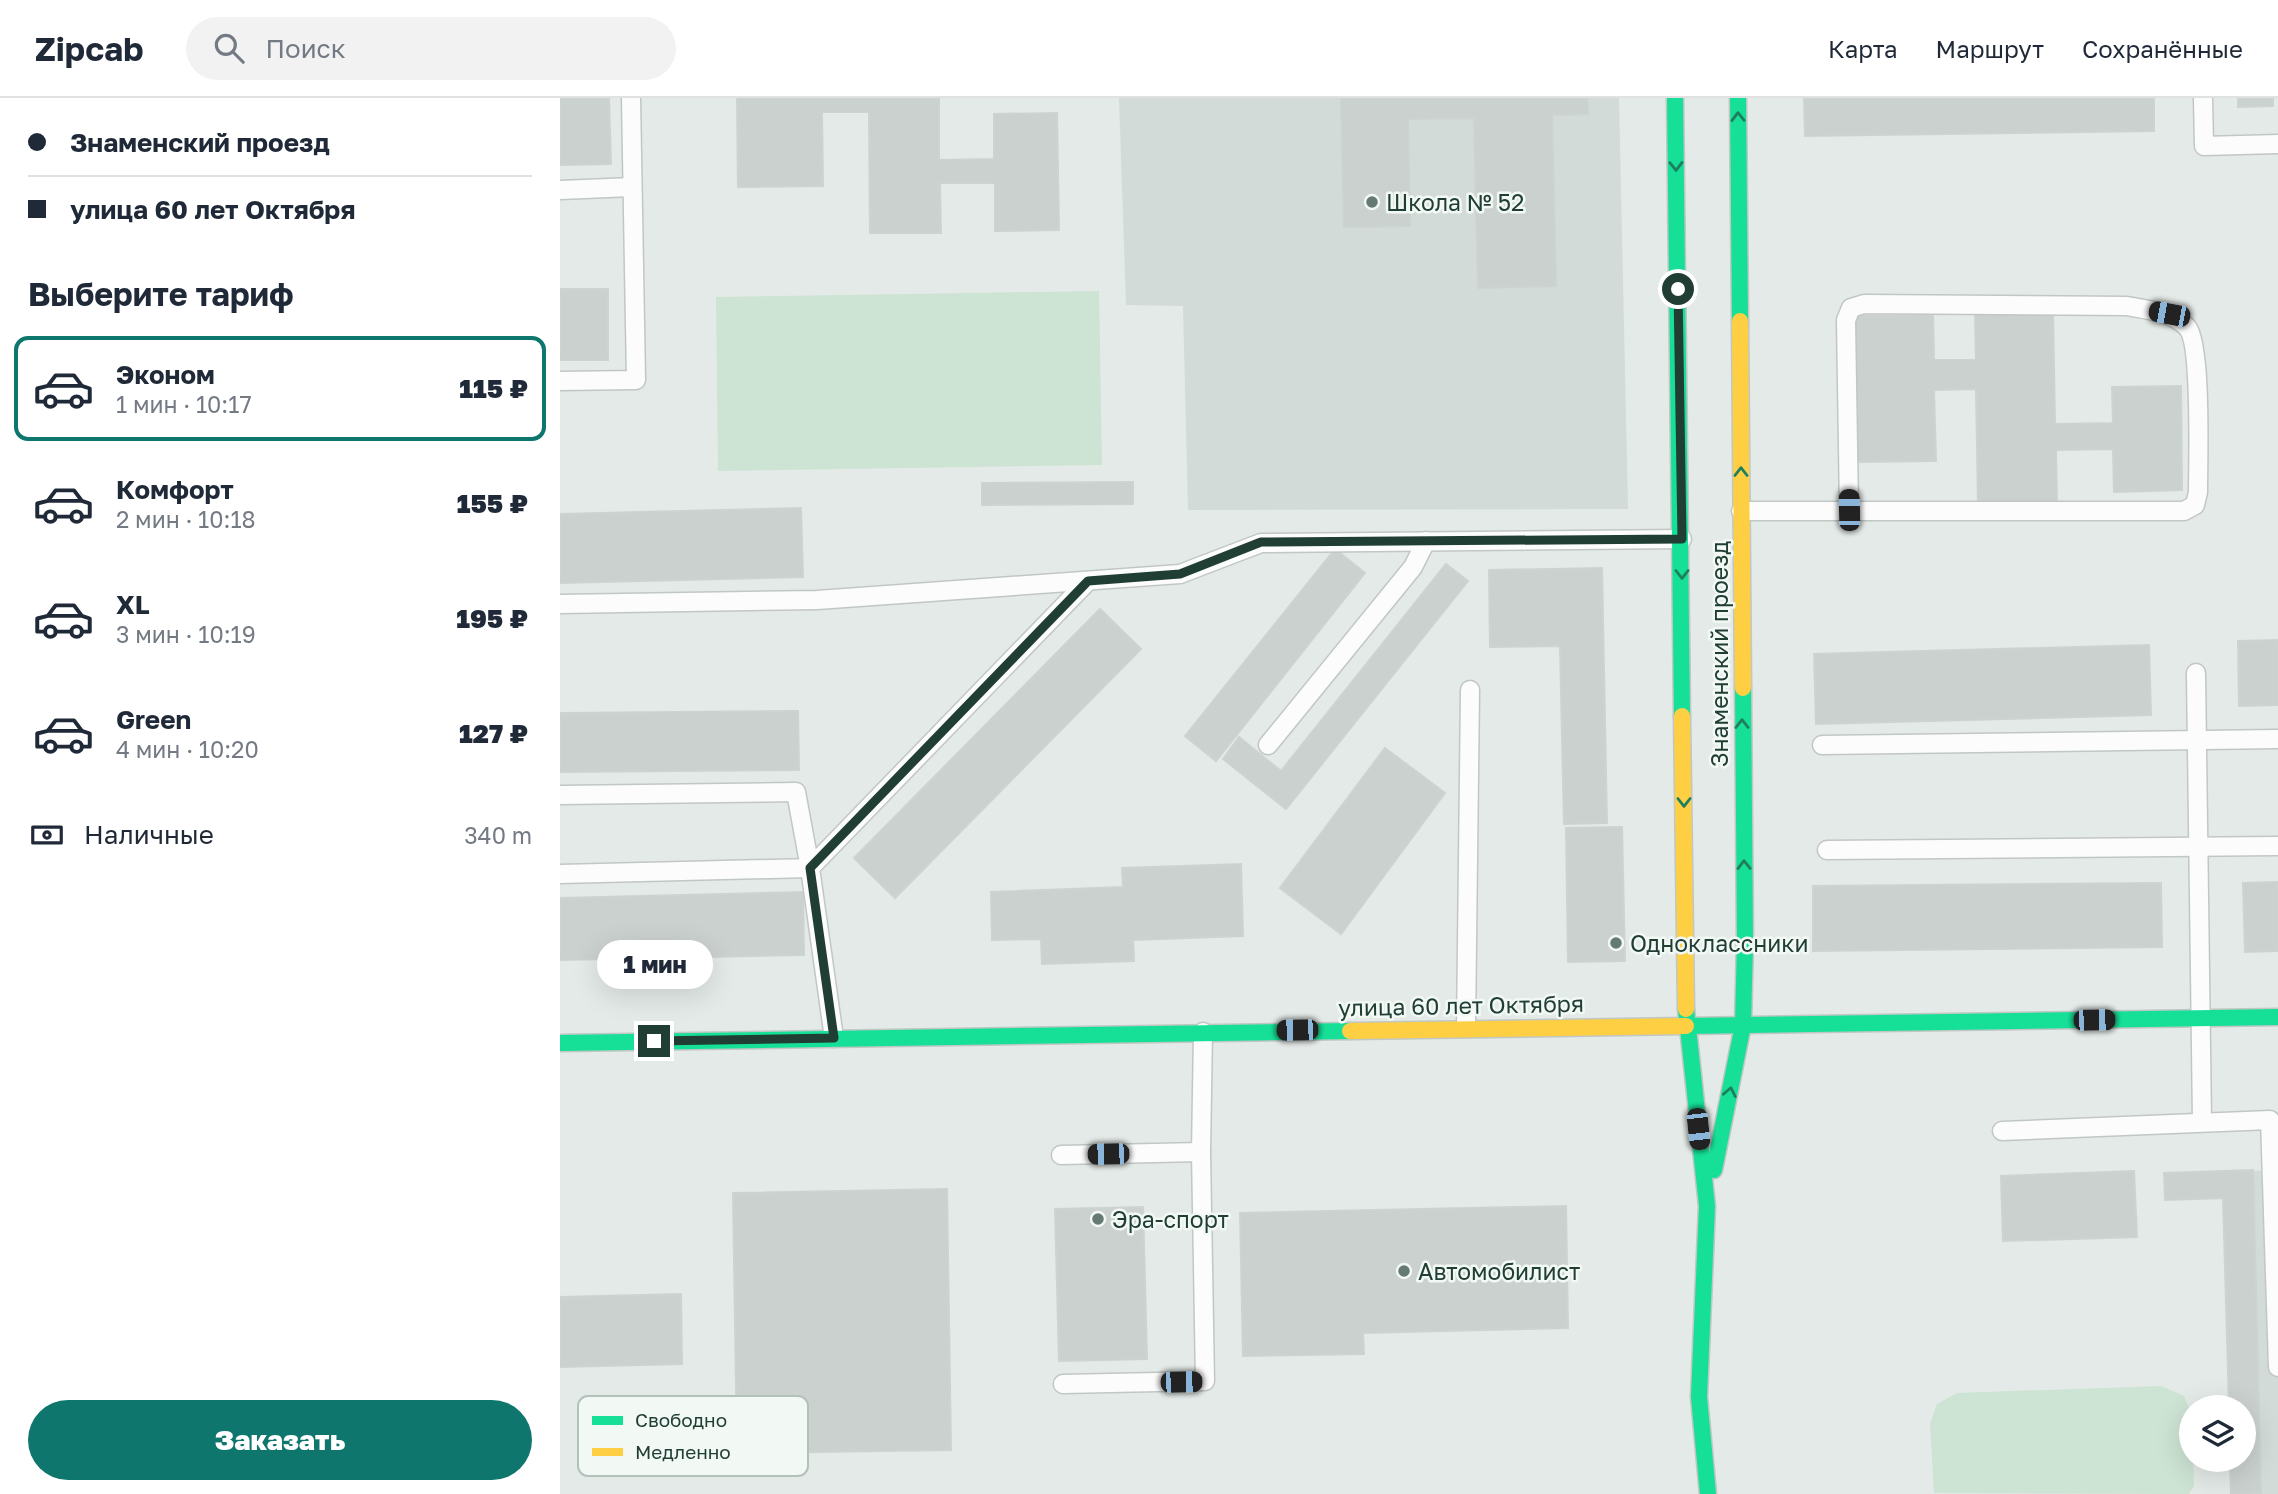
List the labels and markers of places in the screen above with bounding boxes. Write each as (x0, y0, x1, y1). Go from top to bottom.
place label: Школа № 52 (1386, 188, 1524, 216)
marker: Школа № 52 (1364, 194, 1380, 210)
place label: Одноклассники (1630, 929, 1809, 957)
marker: Одноклассники (1608, 935, 1624, 951)
place label: Эра-спорт (1112, 1205, 1229, 1233)
marker: Эра-спорт (1090, 1211, 1106, 1227)
place label: Автомобилист (1418, 1257, 1580, 1285)
marker: Автомобилист (1396, 1263, 1412, 1279)

